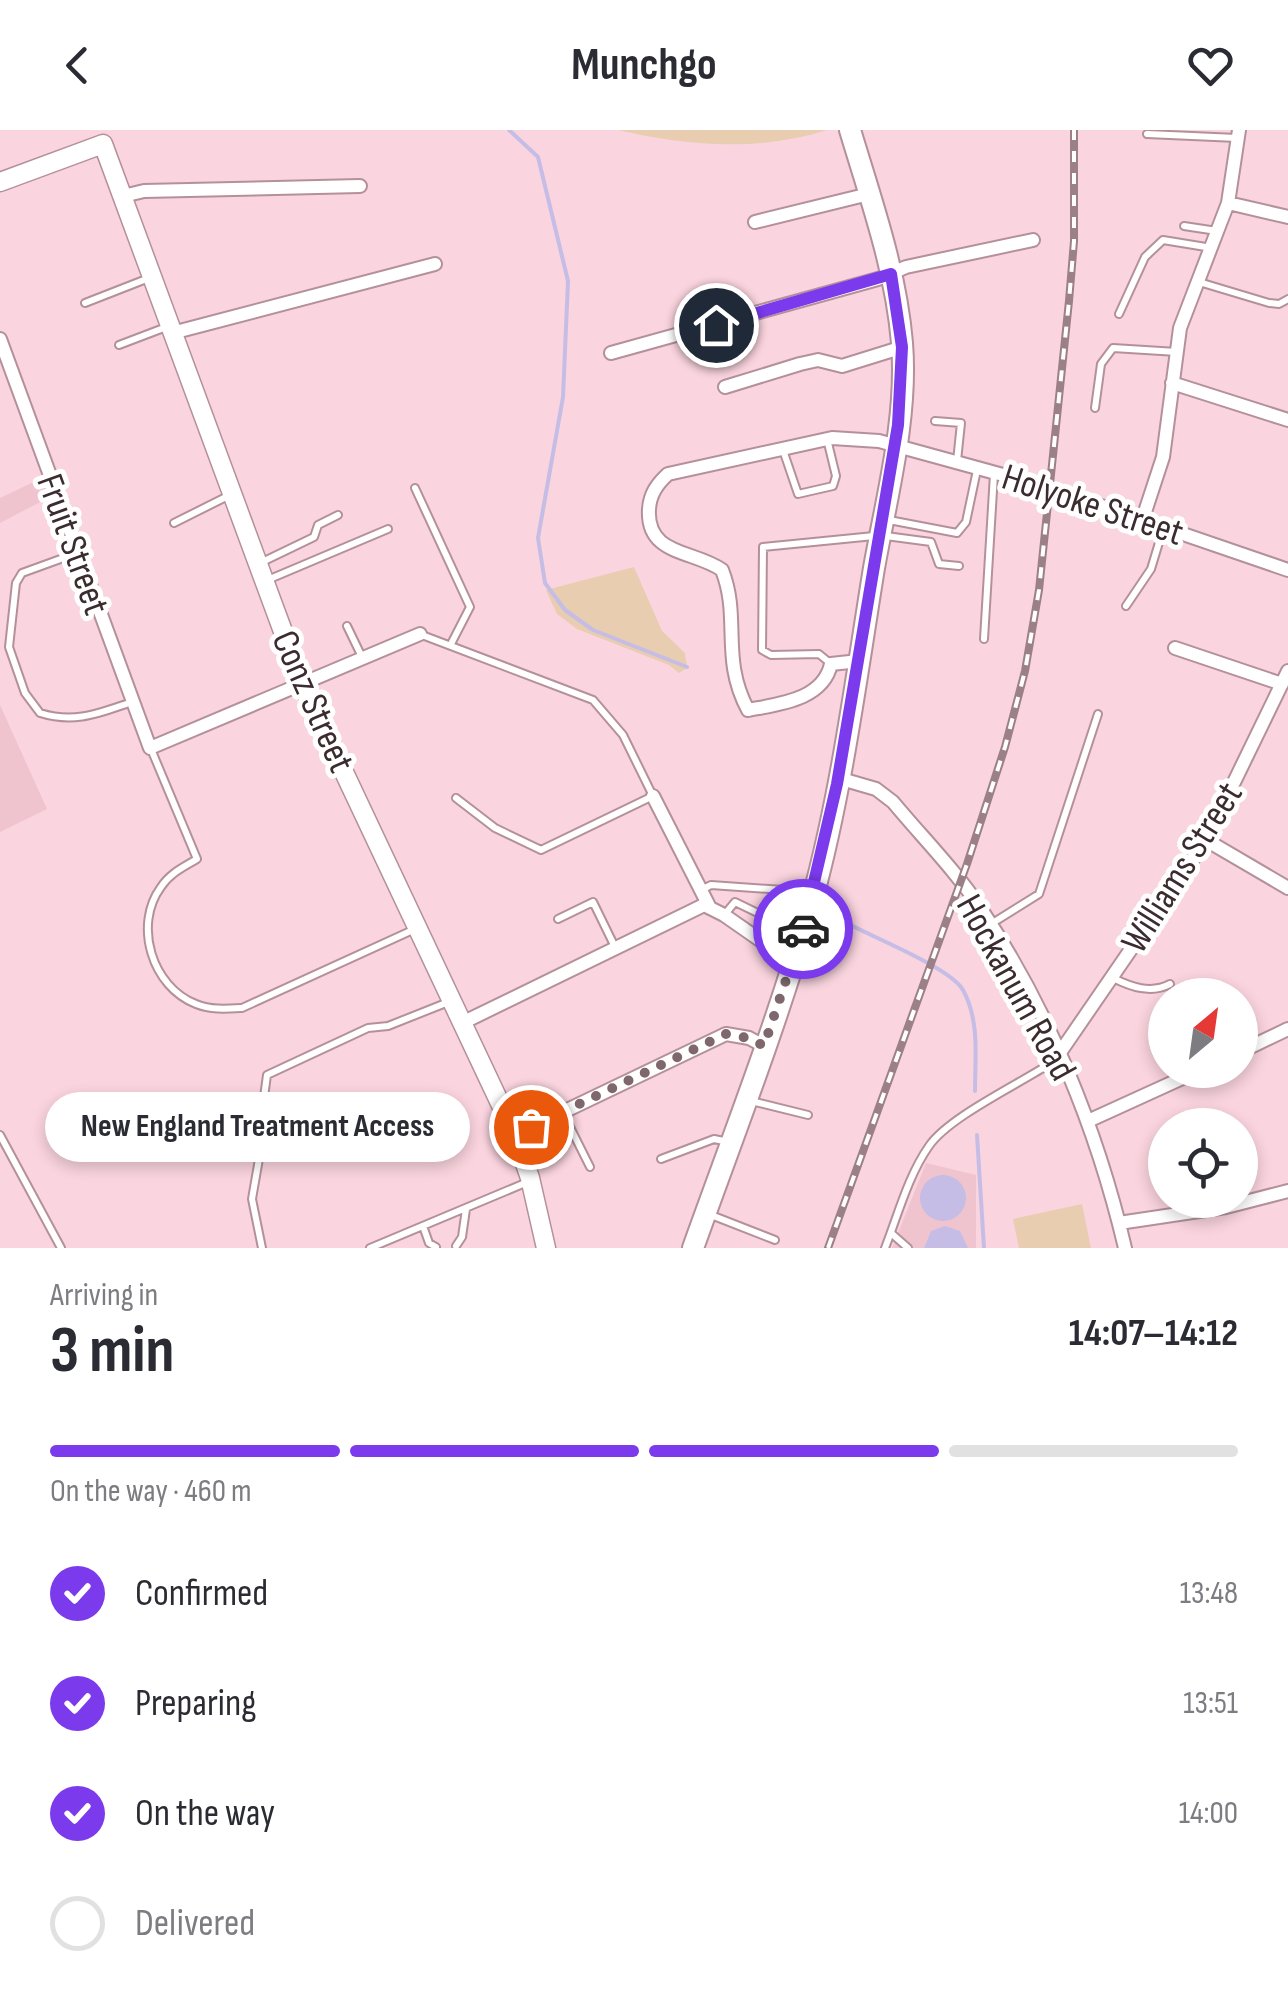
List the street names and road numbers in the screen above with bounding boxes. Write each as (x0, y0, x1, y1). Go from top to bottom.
street label: Holyoke Street (996, 455, 1189, 556)
street label: Fruit Street (26, 468, 119, 621)
street label: Conz Street (262, 624, 364, 779)
street label: Williams Street (1112, 774, 1252, 961)
street label: Hockanum Road (946, 887, 1085, 1088)

